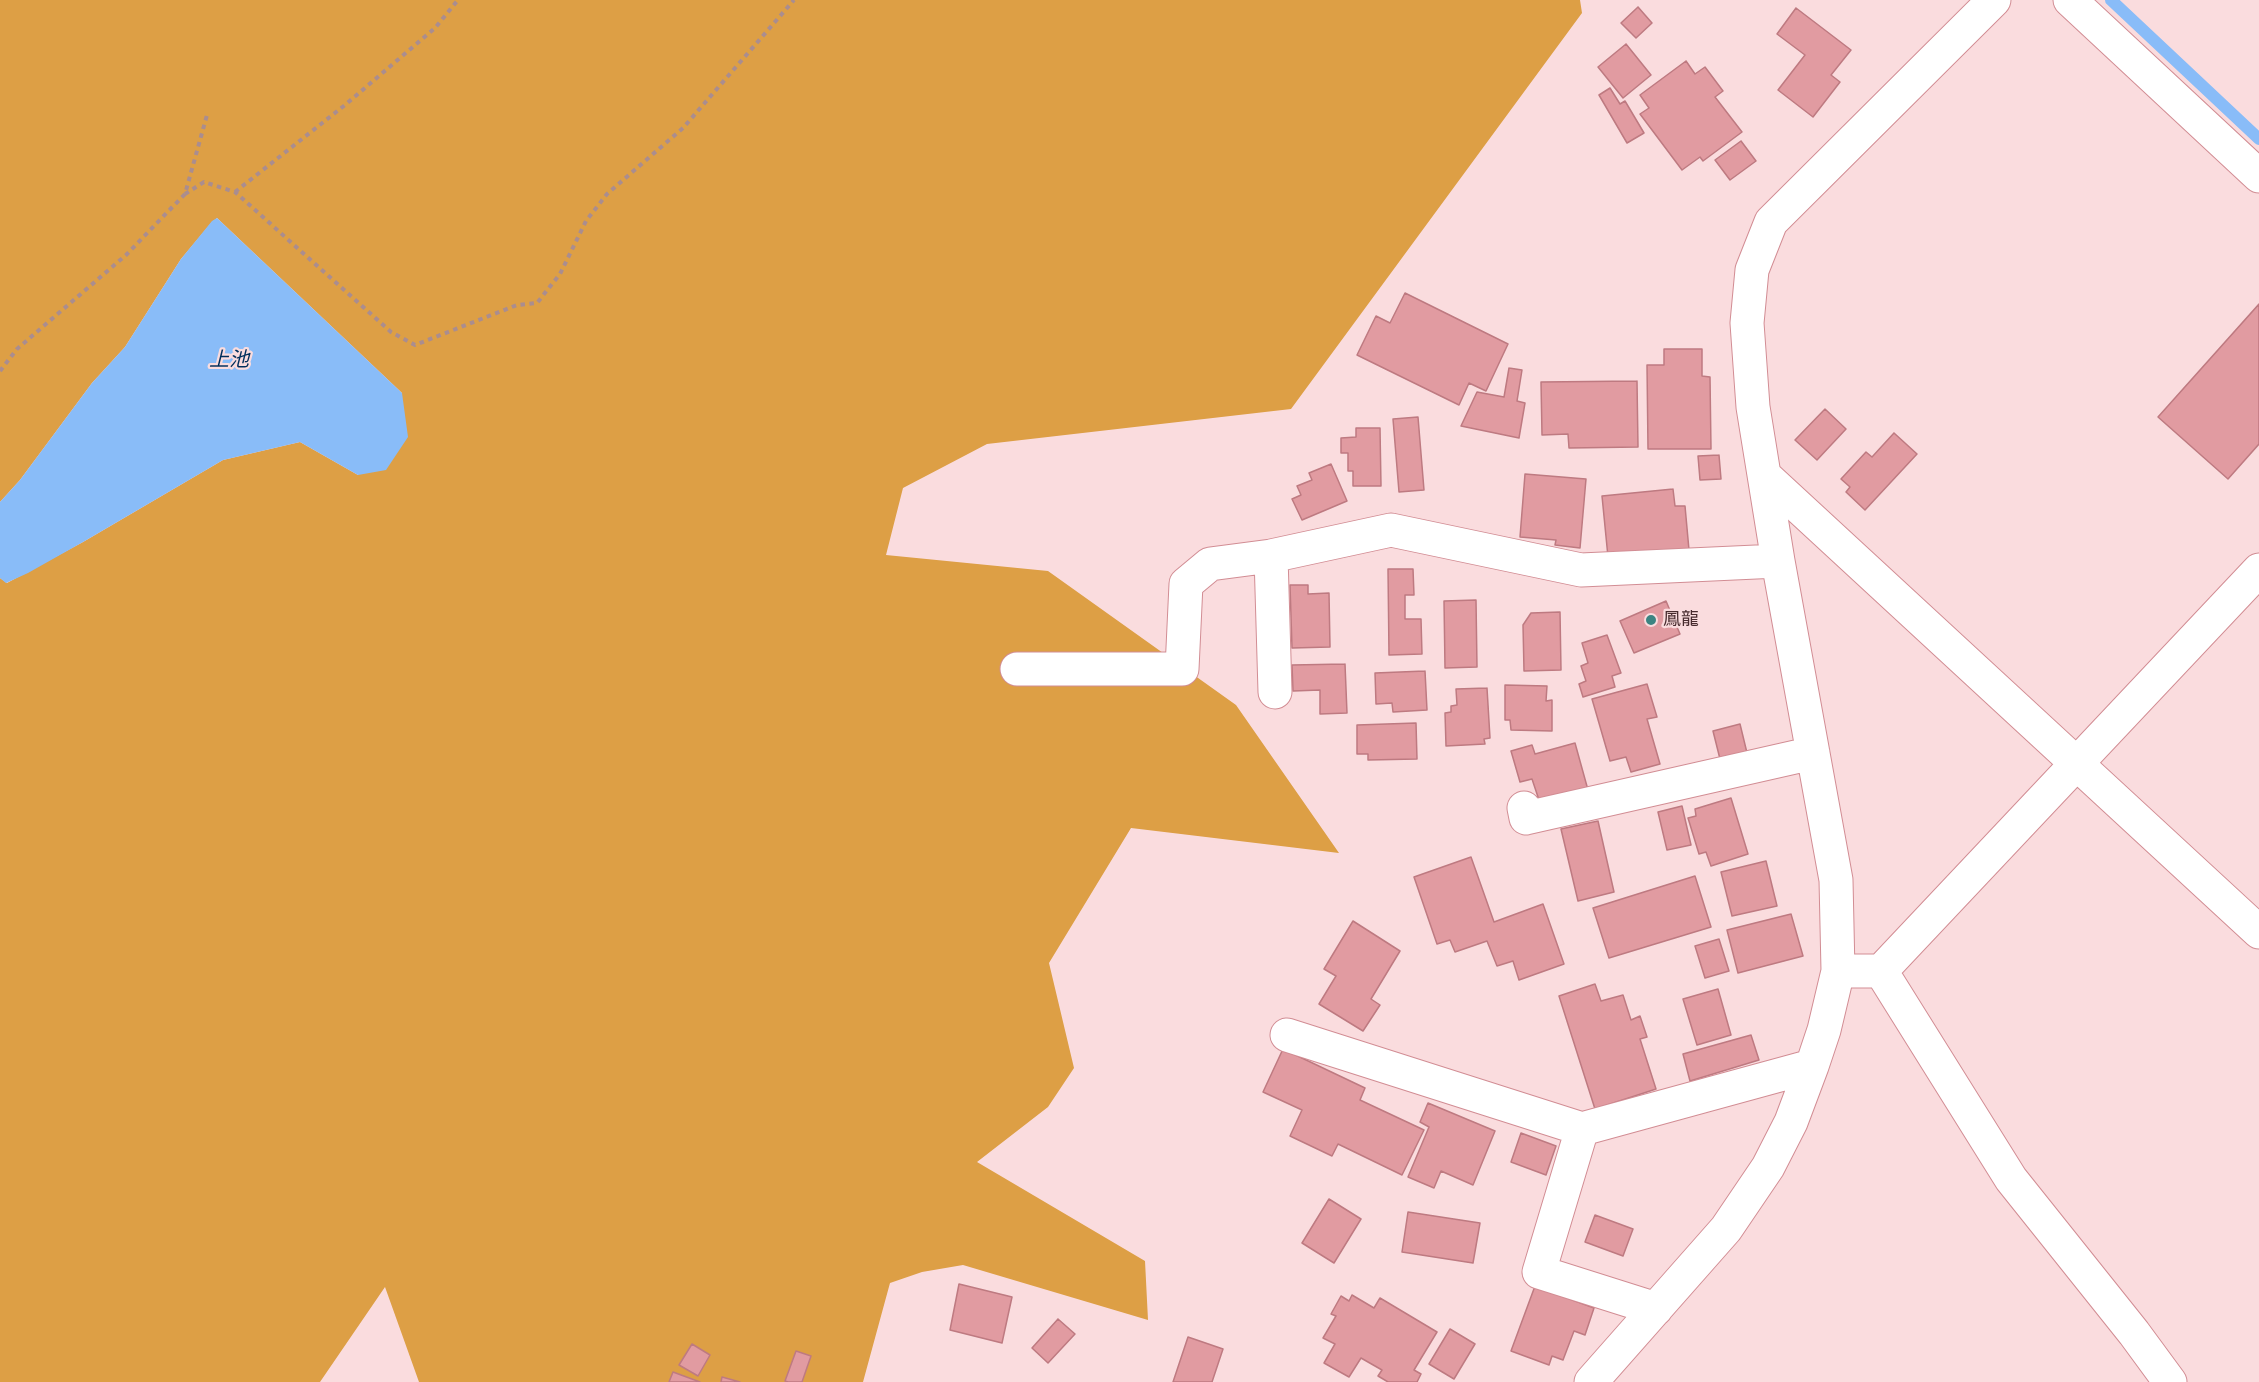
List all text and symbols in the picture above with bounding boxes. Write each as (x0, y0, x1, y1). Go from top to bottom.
water label: 上池 (209, 349, 249, 373)
place label: 鳳龍 (1663, 609, 1699, 631)
marker: 鳳龍 (1644, 613, 1658, 627)

